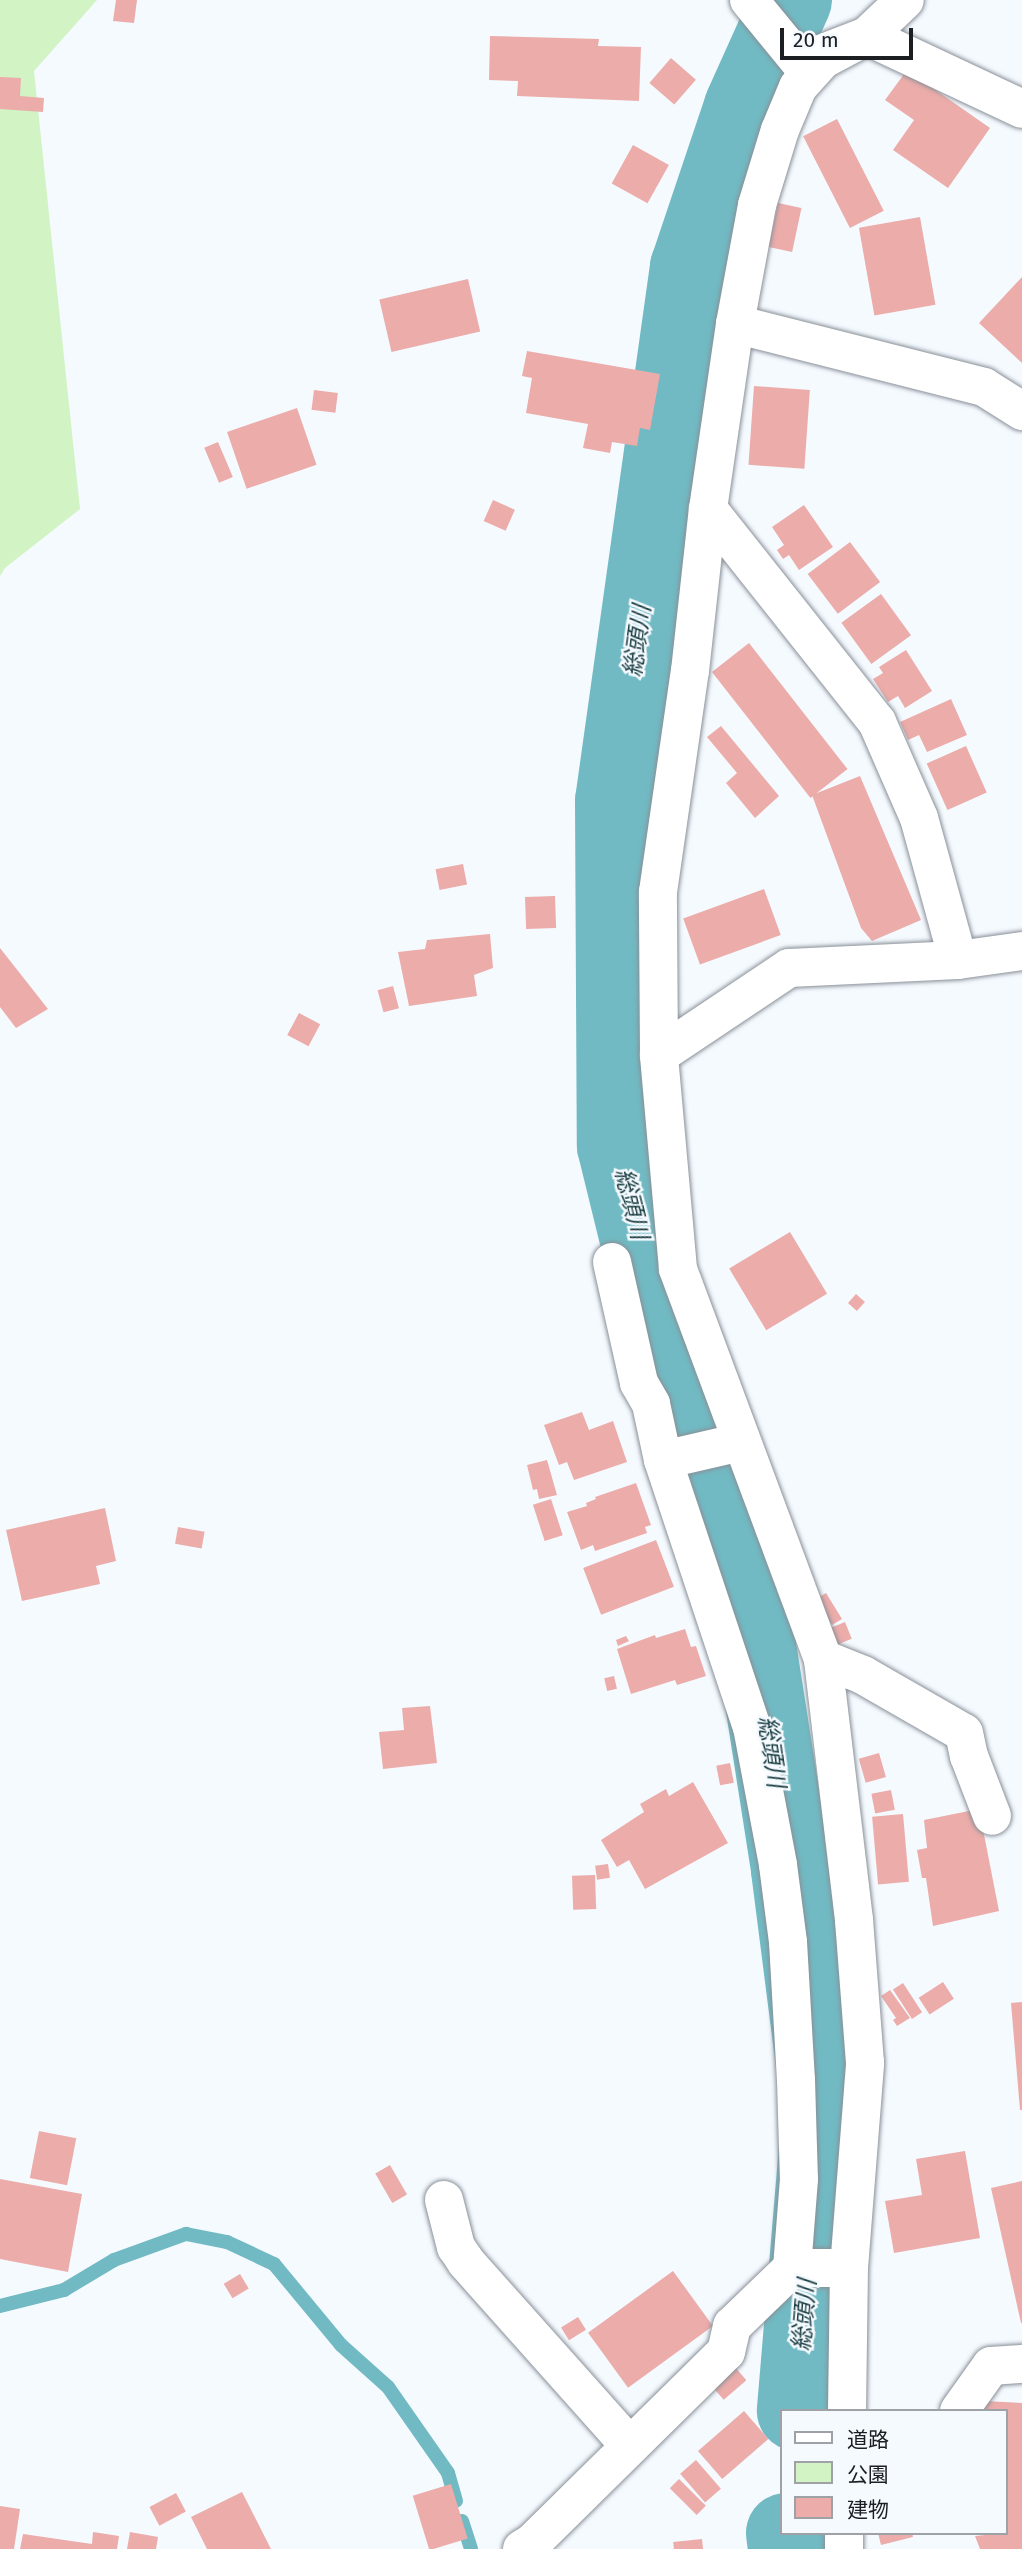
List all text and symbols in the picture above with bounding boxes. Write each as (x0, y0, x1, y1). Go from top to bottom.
scale bar (784, 14, 917, 58)
text: 20 m (793, 27, 839, 53)
water label: 総頭川 (619, 603, 657, 679)
water label: 総頭川 (608, 1166, 654, 1242)
water label: 総頭川 (752, 1714, 790, 1790)
water label: 総頭川 (788, 2278, 822, 2352)
legend (780, 2409, 1008, 2535)
text: 道路 (847, 2427, 889, 2453)
text: 公園 (847, 2462, 889, 2488)
text: 建物 (847, 2497, 889, 2523)

